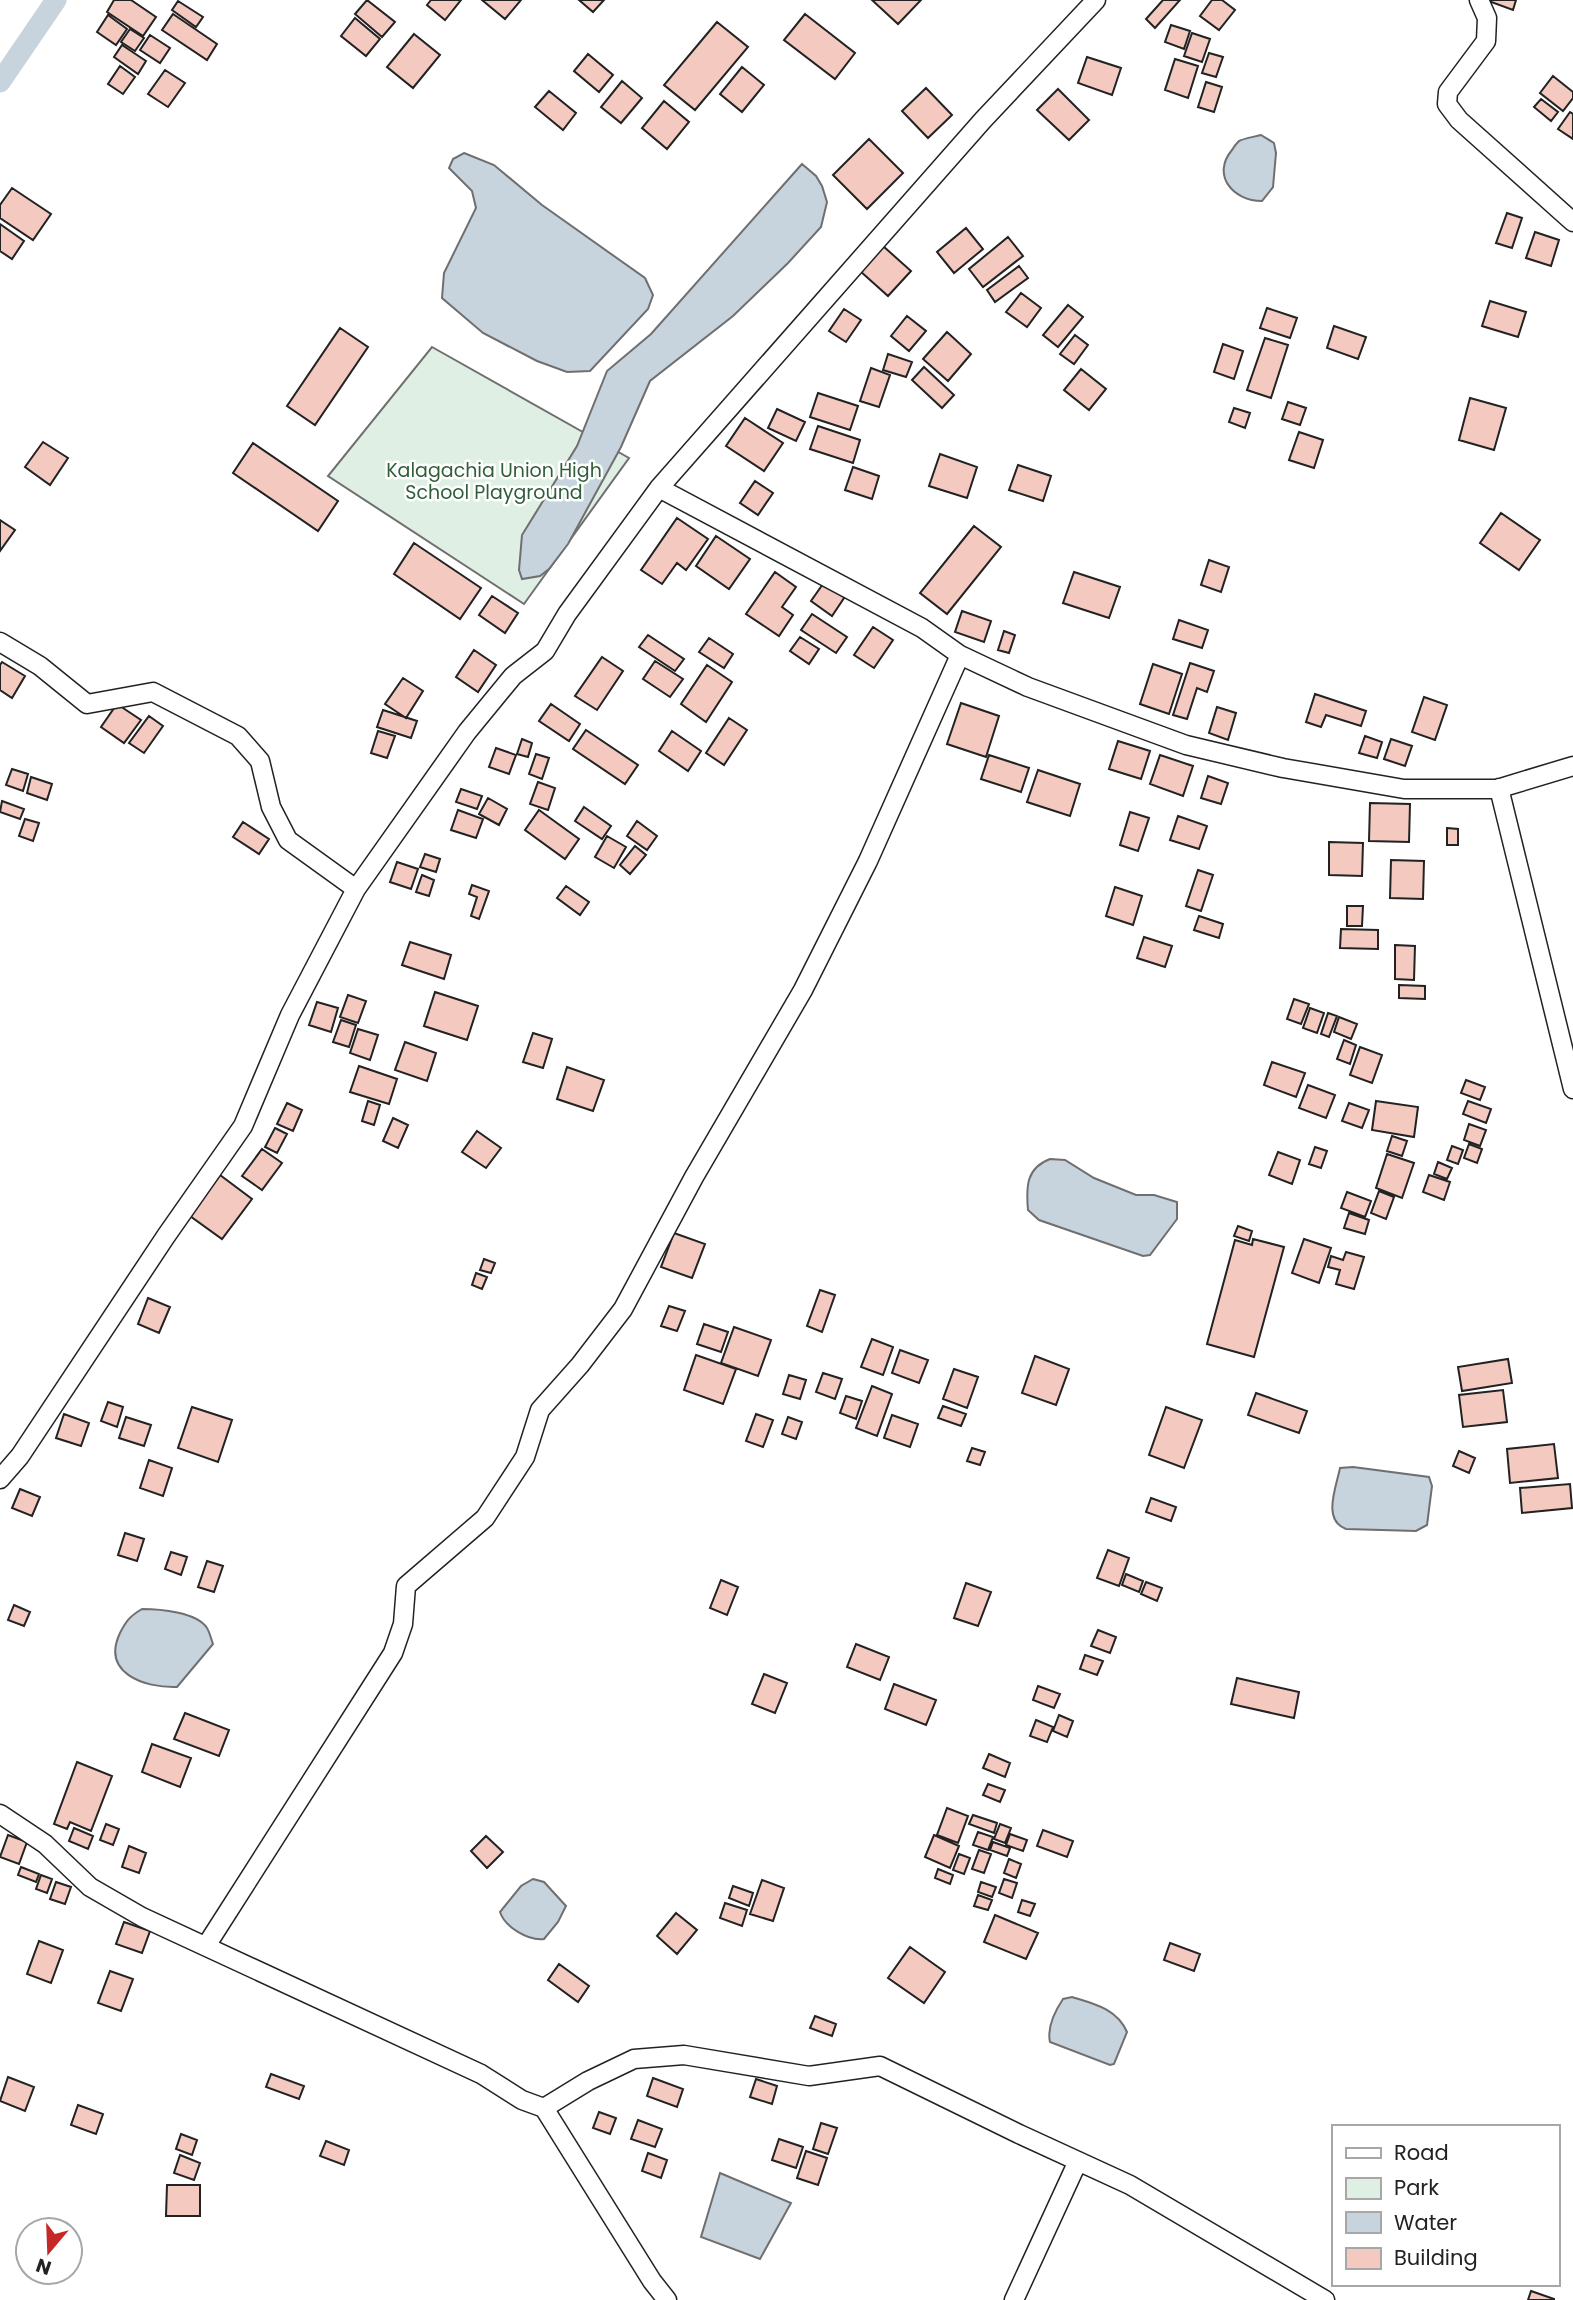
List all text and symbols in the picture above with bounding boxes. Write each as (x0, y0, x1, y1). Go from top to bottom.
park label: Kalagachia Union High School Playground (386, 457, 602, 506)
legend (1332, 2125, 1559, 2286)
text: Road (1394, 2138, 1449, 2167)
text: Park (1394, 2173, 1439, 2202)
text: Water (1394, 2208, 1457, 2237)
north arrow (14, 2216, 84, 2286)
text: Building (1394, 2243, 1478, 2272)
text: N (32, 2252, 55, 2282)

